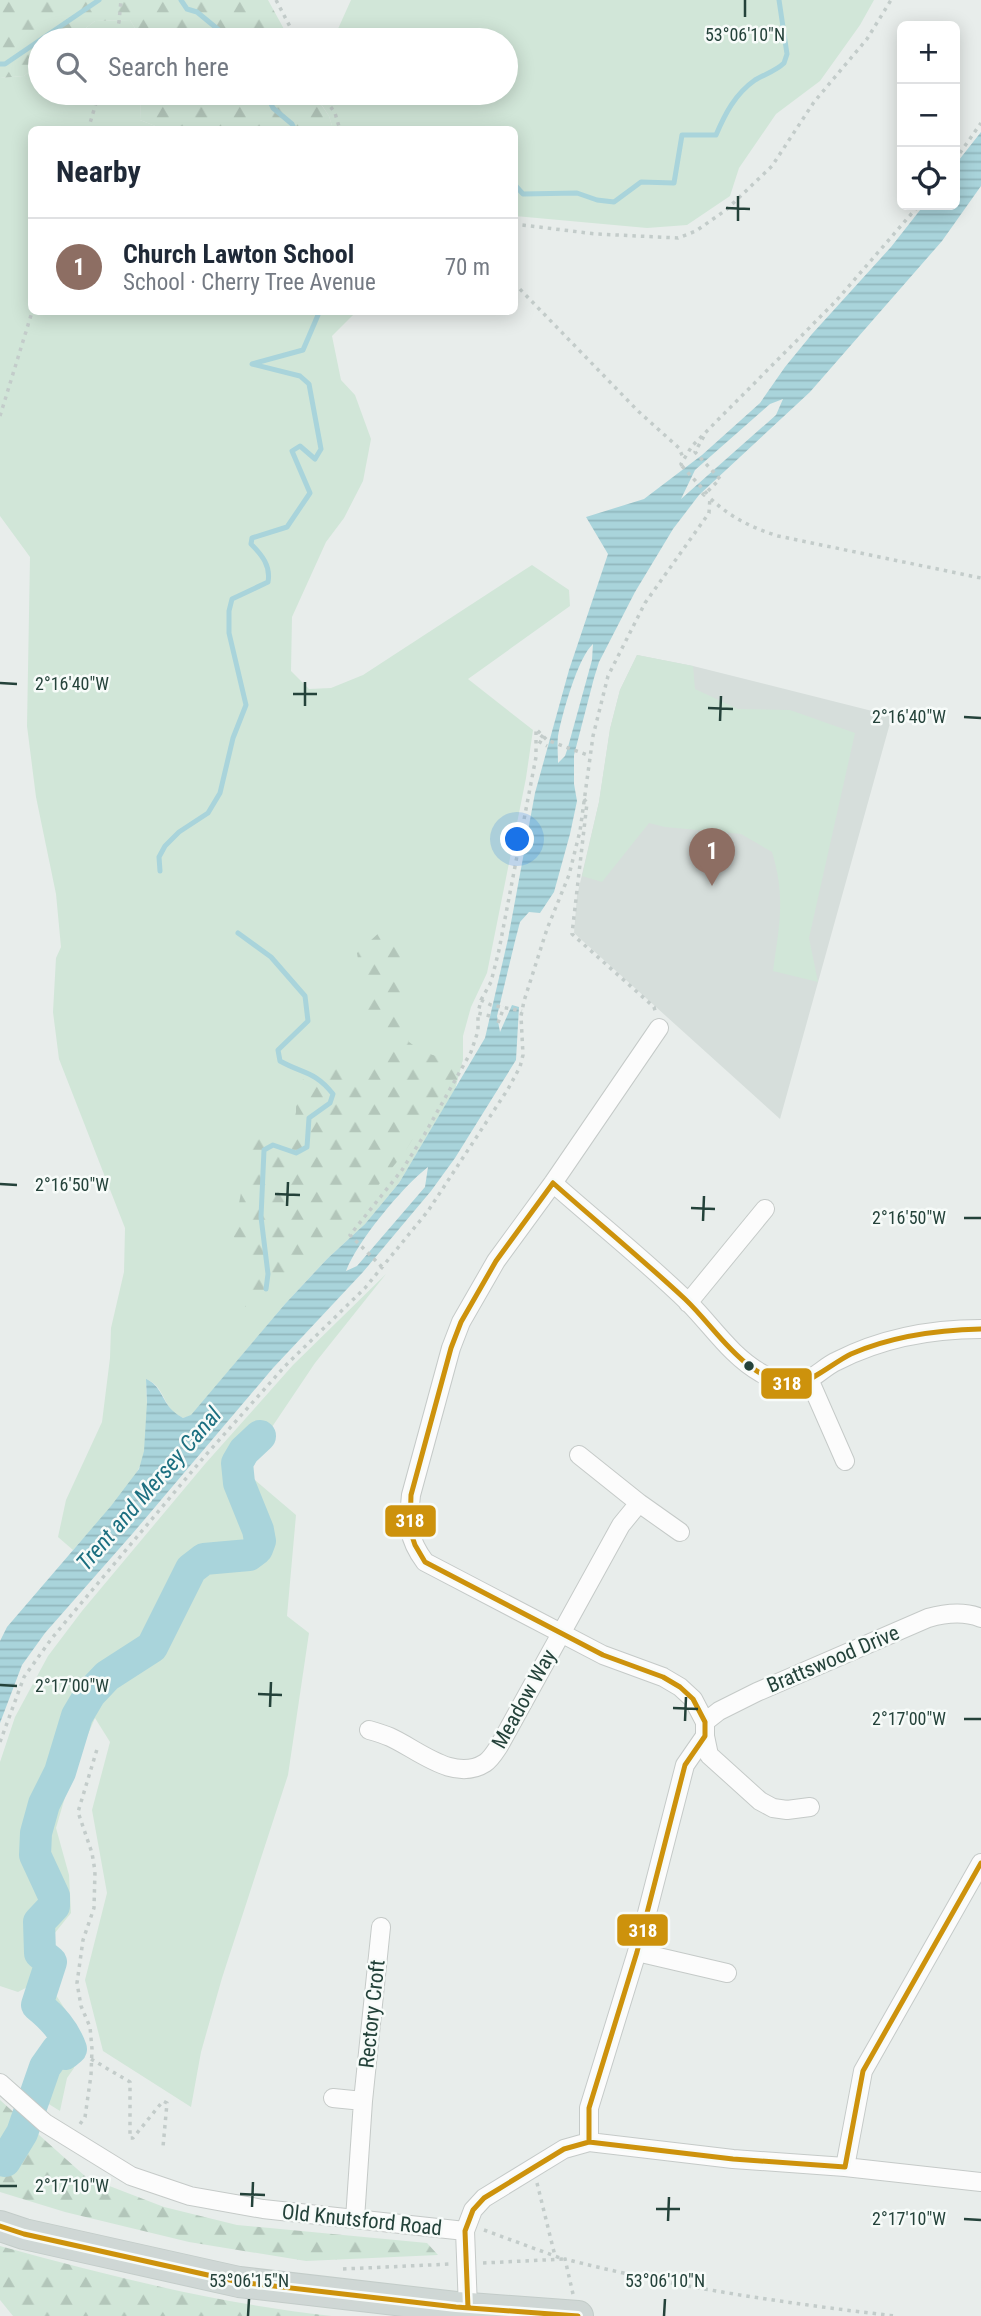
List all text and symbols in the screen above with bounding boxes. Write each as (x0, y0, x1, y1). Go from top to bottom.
map controls (897, 21, 960, 210)
button: + (897, 21, 960, 84)
text: 53°06'10"N (705, 24, 785, 45)
search box (28, 28, 518, 105)
icon: search (52, 48, 90, 86)
text: Search here (108, 52, 229, 82)
button: − (897, 84, 960, 147)
button: locate (897, 147, 960, 210)
text: Nearby (56, 154, 141, 189)
text: Church Lawton School (123, 239, 354, 269)
text: 1 (73, 254, 85, 281)
text: 70 m (445, 254, 490, 281)
text: School · Cherry Tree Avenue (123, 269, 376, 296)
text: 2°16'40"W (35, 673, 109, 694)
text: 2°16'40"W (872, 706, 946, 727)
your location (500, 822, 534, 856)
pin: 1 (689, 828, 735, 886)
text: 2°16'50"W (35, 1174, 109, 1195)
text: 2°16'50"W (872, 1207, 946, 1228)
unlabelled marker (742, 1359, 756, 1373)
line badge: 318 (760, 1367, 813, 1400)
text: 318 (773, 1372, 801, 1395)
water label: Trent and Mersey Canal (71, 1401, 228, 1576)
line badge: 318 (384, 1504, 437, 1538)
text: 318 (396, 1509, 424, 1532)
street label: Brattswood Drive (763, 1620, 903, 1698)
street label: Meadow Way (487, 1645, 561, 1753)
text: 2°17'00"W (35, 1675, 109, 1696)
text: 2°17'00"W (872, 1708, 946, 1729)
line badge: 318 (616, 1913, 669, 1947)
text: 318 (629, 1919, 657, 1942)
street label: Rectory Croft (354, 1959, 390, 2069)
text: 2°17'10"W (35, 2175, 109, 2196)
street label: Old Knutsford Road (281, 2200, 443, 2240)
text: 2°17'10"W (872, 2208, 946, 2229)
text: 53°06'15"N (209, 2270, 289, 2291)
text: 53°06'10"N (625, 2270, 705, 2291)

